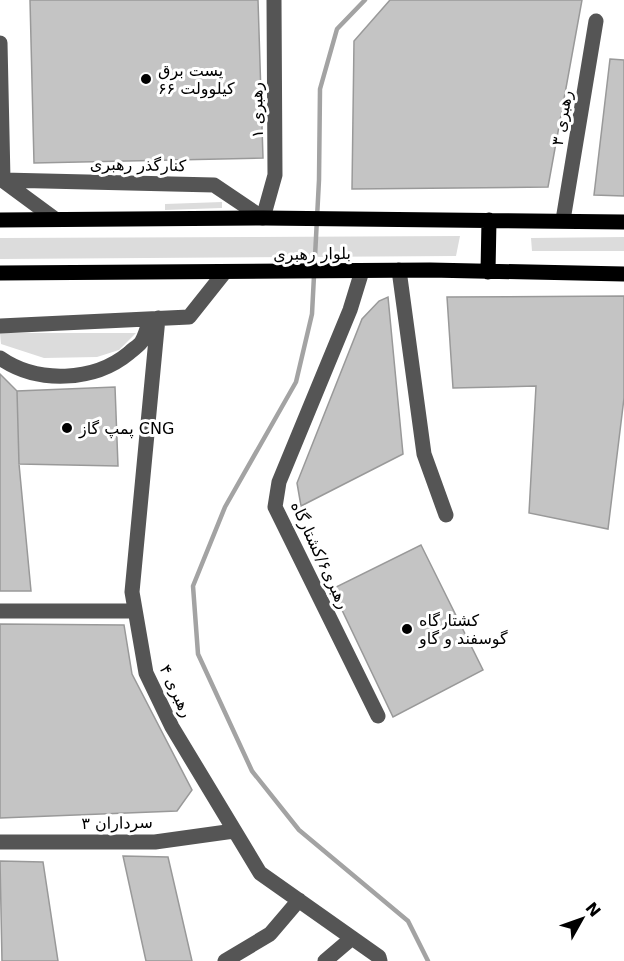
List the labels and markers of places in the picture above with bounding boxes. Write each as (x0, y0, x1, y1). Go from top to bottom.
place label: پست برق ۶۶ کیلوولت (158, 61, 235, 99)
marker: پست برق ۶۶ کیلوولت (139, 72, 153, 86)
place label: پمپ گاز CNG (78, 419, 174, 439)
marker: پمپ گاز CNG (60, 421, 74, 435)
place label: کشتارگاه گوسفند و گاو (418, 611, 508, 649)
marker: کشتارگاه گوسفند و گاو (400, 622, 414, 636)

